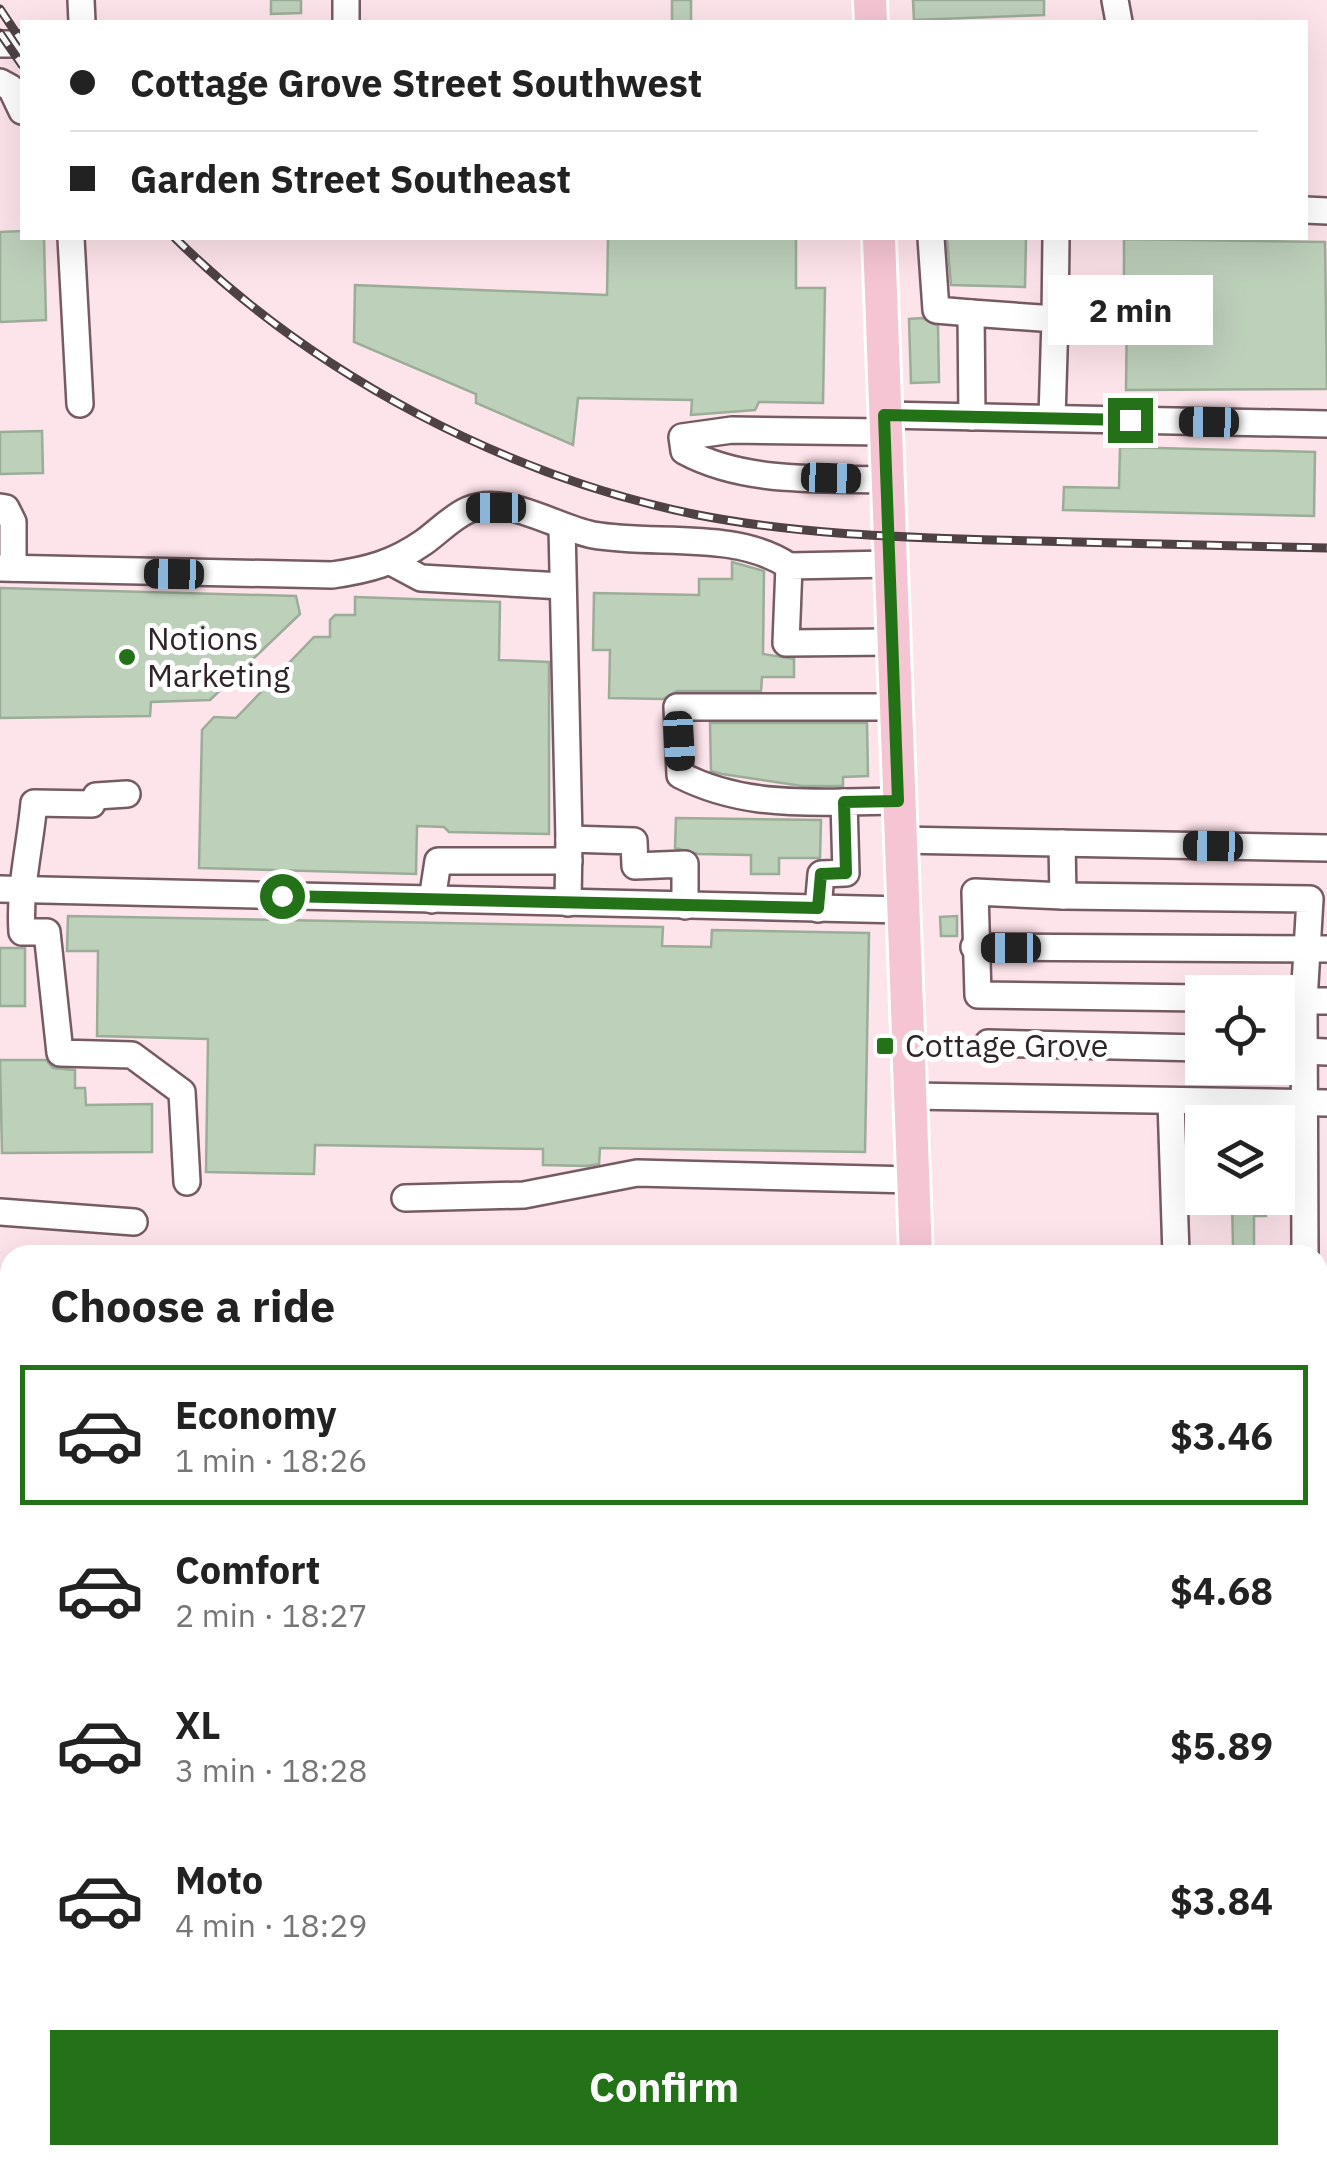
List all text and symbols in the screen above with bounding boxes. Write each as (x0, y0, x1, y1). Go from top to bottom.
text: Cottage Grove Street Southwest (130, 58, 702, 107)
text: Garden Street Southeast (130, 154, 571, 203)
callout: 2 min (1048, 275, 1212, 345)
text: 2 min (1089, 289, 1172, 331)
route end (1108, 398, 1153, 443)
car (1179, 406, 1239, 438)
car (800, 462, 862, 494)
car (466, 493, 526, 523)
car (144, 558, 204, 590)
place label: Notions Marketing (147, 617, 290, 696)
marker: Notions Marketing (116, 646, 138, 668)
car (662, 710, 696, 772)
car (1183, 830, 1243, 862)
route start (260, 874, 305, 919)
car (981, 933, 1041, 963)
map controls (1185, 975, 1295, 1215)
button: locate (1185, 975, 1295, 1085)
place label: Cottage Grove (905, 1024, 1108, 1066)
marker: Cottage Grove (874, 1035, 896, 1057)
button: layers (1185, 1105, 1295, 1215)
text: Choose a ride (50, 1276, 335, 1334)
icon: car (55, 1390, 145, 1480)
text: Economy (175, 1390, 337, 1439)
text: $3.46 (1170, 1411, 1273, 1460)
text: 1 min · 18:26 (175, 1439, 368, 1481)
icon: car (55, 1545, 145, 1635)
text: Comfort (175, 1545, 320, 1594)
text: $4.68 (1170, 1566, 1273, 1615)
text: 2 min · 18:27 (175, 1594, 368, 1636)
icon: car (55, 1700, 145, 1790)
text: XL (175, 1700, 221, 1749)
text: $5.89 (1170, 1721, 1273, 1770)
text: 3 min · 18:28 (175, 1749, 368, 1791)
icon: car (55, 1855, 145, 1945)
text: Moto (175, 1855, 263, 1904)
text: $3.84 (1170, 1876, 1273, 1925)
text: 4 min · 18:29 (175, 1904, 368, 1946)
button: Confirm (50, 2030, 1278, 2145)

